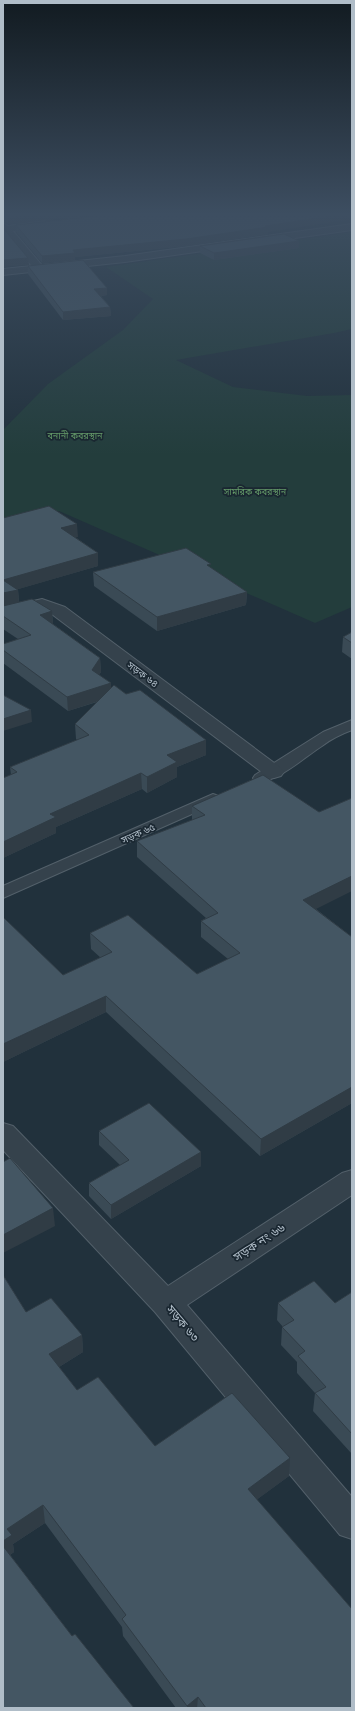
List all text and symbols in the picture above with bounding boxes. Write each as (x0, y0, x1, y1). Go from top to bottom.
park label: বনানী কবরস্থান (46, 430, 103, 441)
park label: সামরিক কবরস্থান (223, 486, 287, 497)
street label: সড়ক ৬৪ (124, 658, 161, 690)
street label: সড়ক ৬৫ (118, 820, 157, 846)
street label: সড়ক নং ৬৬ (230, 1220, 288, 1265)
street label: সড়ক ৬৩ (163, 1301, 203, 1344)

